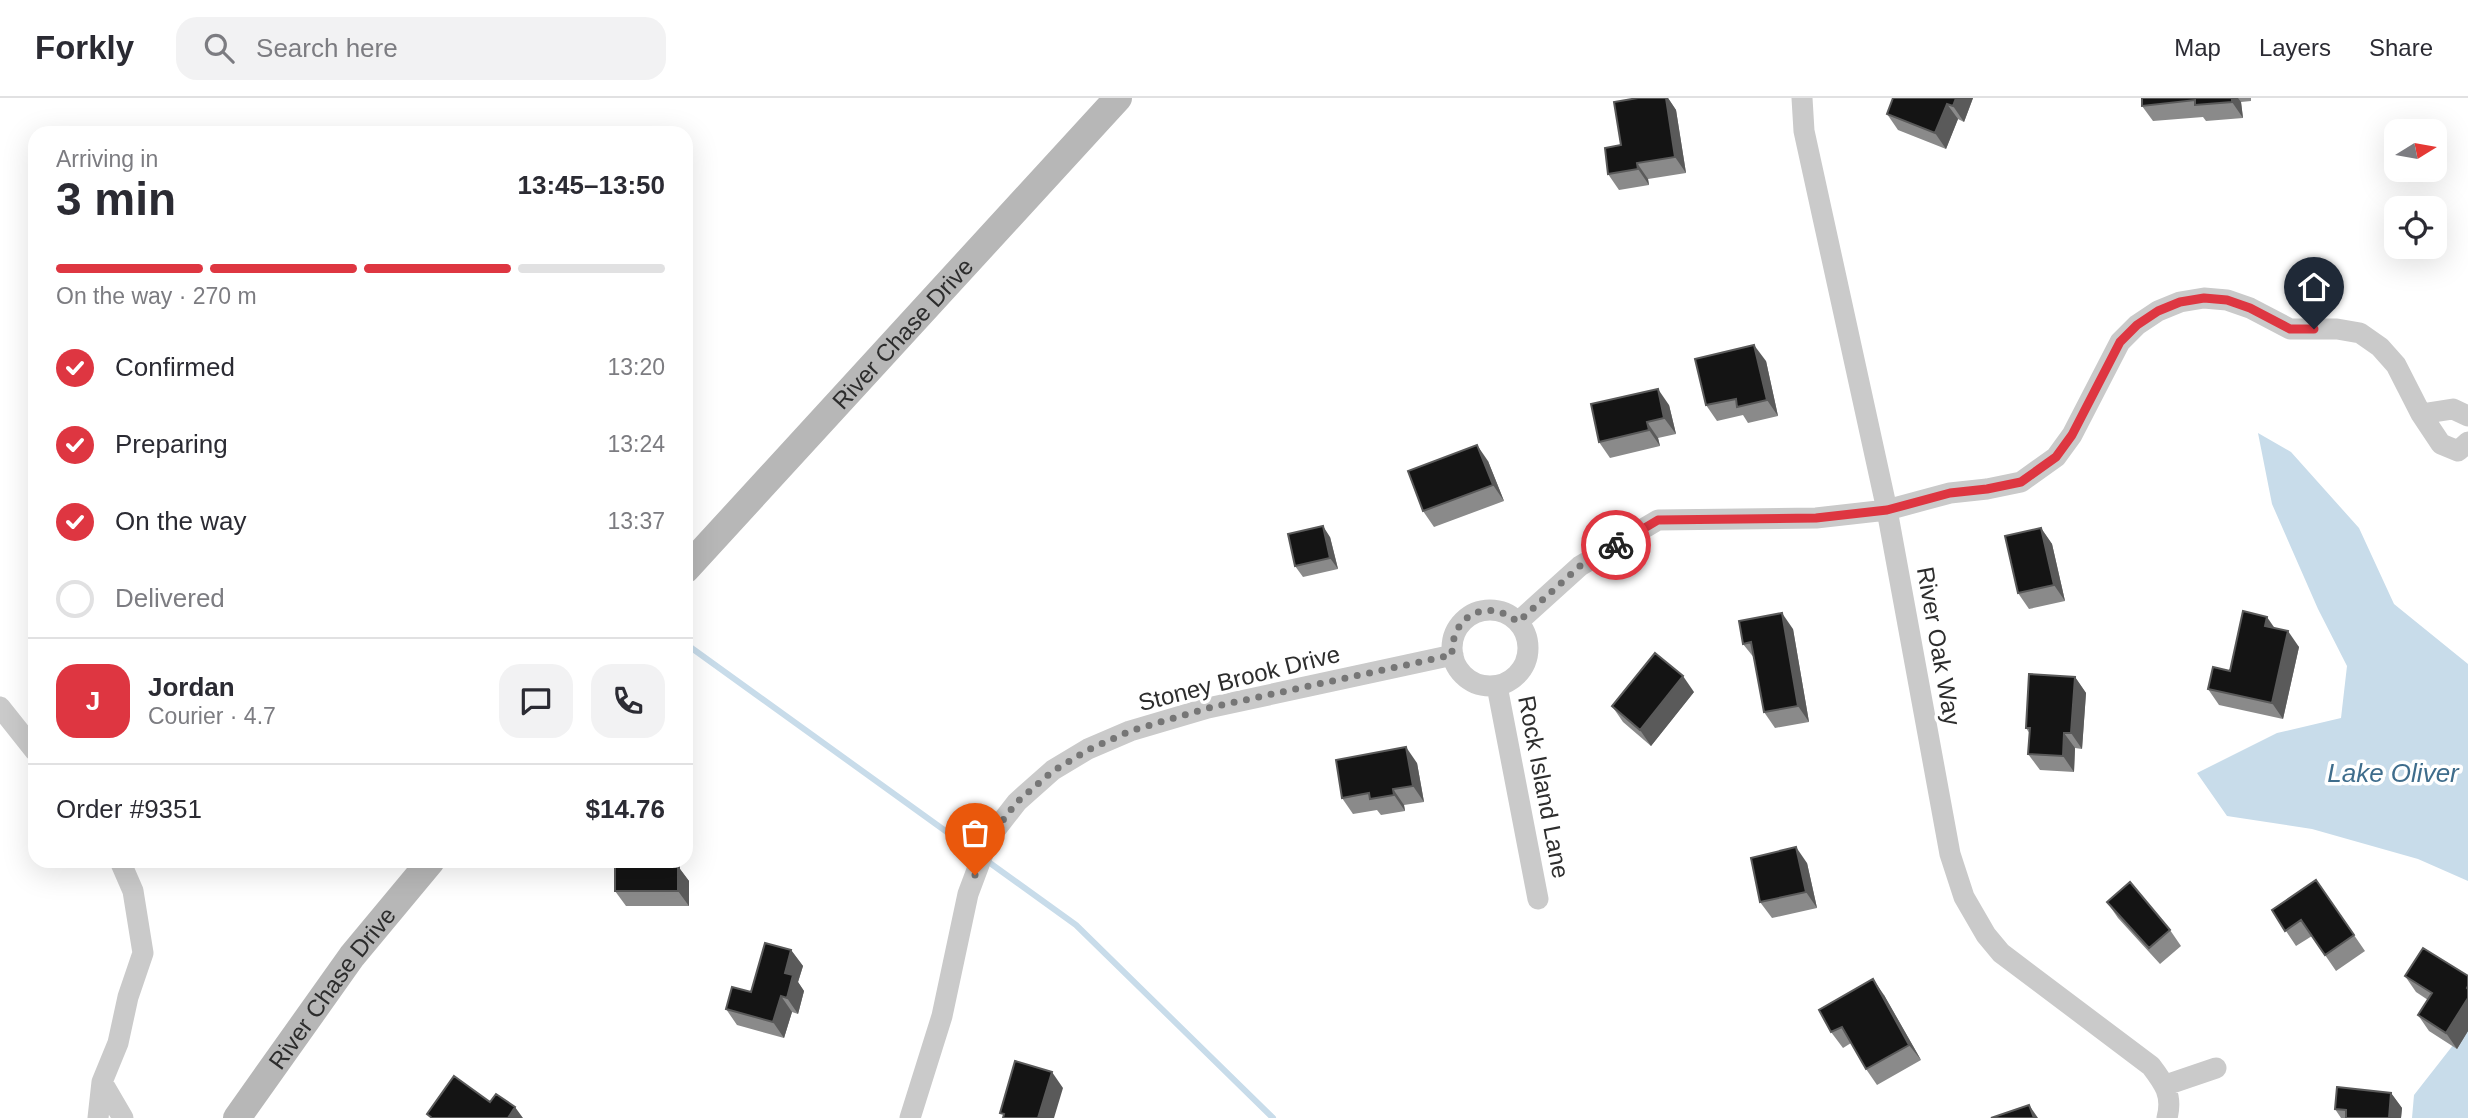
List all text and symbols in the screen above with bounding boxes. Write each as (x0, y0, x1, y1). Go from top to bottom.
search box (176, 17, 666, 80)
text: Forkly (35, 29, 134, 66)
icon: search (200, 29, 238, 67)
text: Search here (256, 33, 398, 63)
text: Map (2174, 34, 2221, 61)
text: Layers (2259, 34, 2331, 61)
text: Share (2369, 34, 2433, 61)
north arrow (2384, 119, 2446, 182)
map controls (2384, 119, 2447, 259)
text: Arriving in (56, 146, 158, 172)
text: 13:45–13:50 (518, 170, 665, 200)
text: 3 min (56, 173, 176, 225)
button: locate (2384, 196, 2447, 259)
street label: River Chase Drive (826, 252, 978, 414)
pin (2284, 257, 2344, 329)
icon: home (2295, 268, 2333, 306)
text: On the way · 270 m (56, 283, 257, 309)
icon: check (56, 349, 94, 387)
text: Confirmed (115, 352, 235, 382)
text: 13:20 (607, 354, 665, 380)
icon: check (56, 426, 94, 464)
text: Preparing (115, 429, 228, 459)
text: 13:24 (607, 431, 665, 457)
icon: check (56, 503, 94, 541)
text: On the way (115, 506, 247, 536)
text: 13:37 (607, 508, 665, 534)
courier (1581, 510, 1651, 580)
icon: bike (1597, 526, 1635, 564)
street label: River Oak Way (1912, 565, 1966, 727)
text: Delivered (115, 583, 225, 613)
street label: Stoney Brook Drive (1135, 640, 1343, 716)
button: chat (499, 664, 573, 738)
button: phone (591, 664, 665, 738)
text: Jordan (148, 672, 235, 702)
text: J (86, 686, 100, 716)
street label: Rock Island Lane (1513, 693, 1575, 881)
text: Courier · 4.7 (148, 703, 276, 729)
water label: Lake Oliver (2327, 758, 2460, 788)
text: Order #9351 (56, 794, 202, 824)
text: $14.76 (585, 794, 665, 824)
pin (945, 803, 1005, 875)
icon: bag (956, 814, 994, 852)
street label: River Chase Drive (263, 901, 401, 1074)

